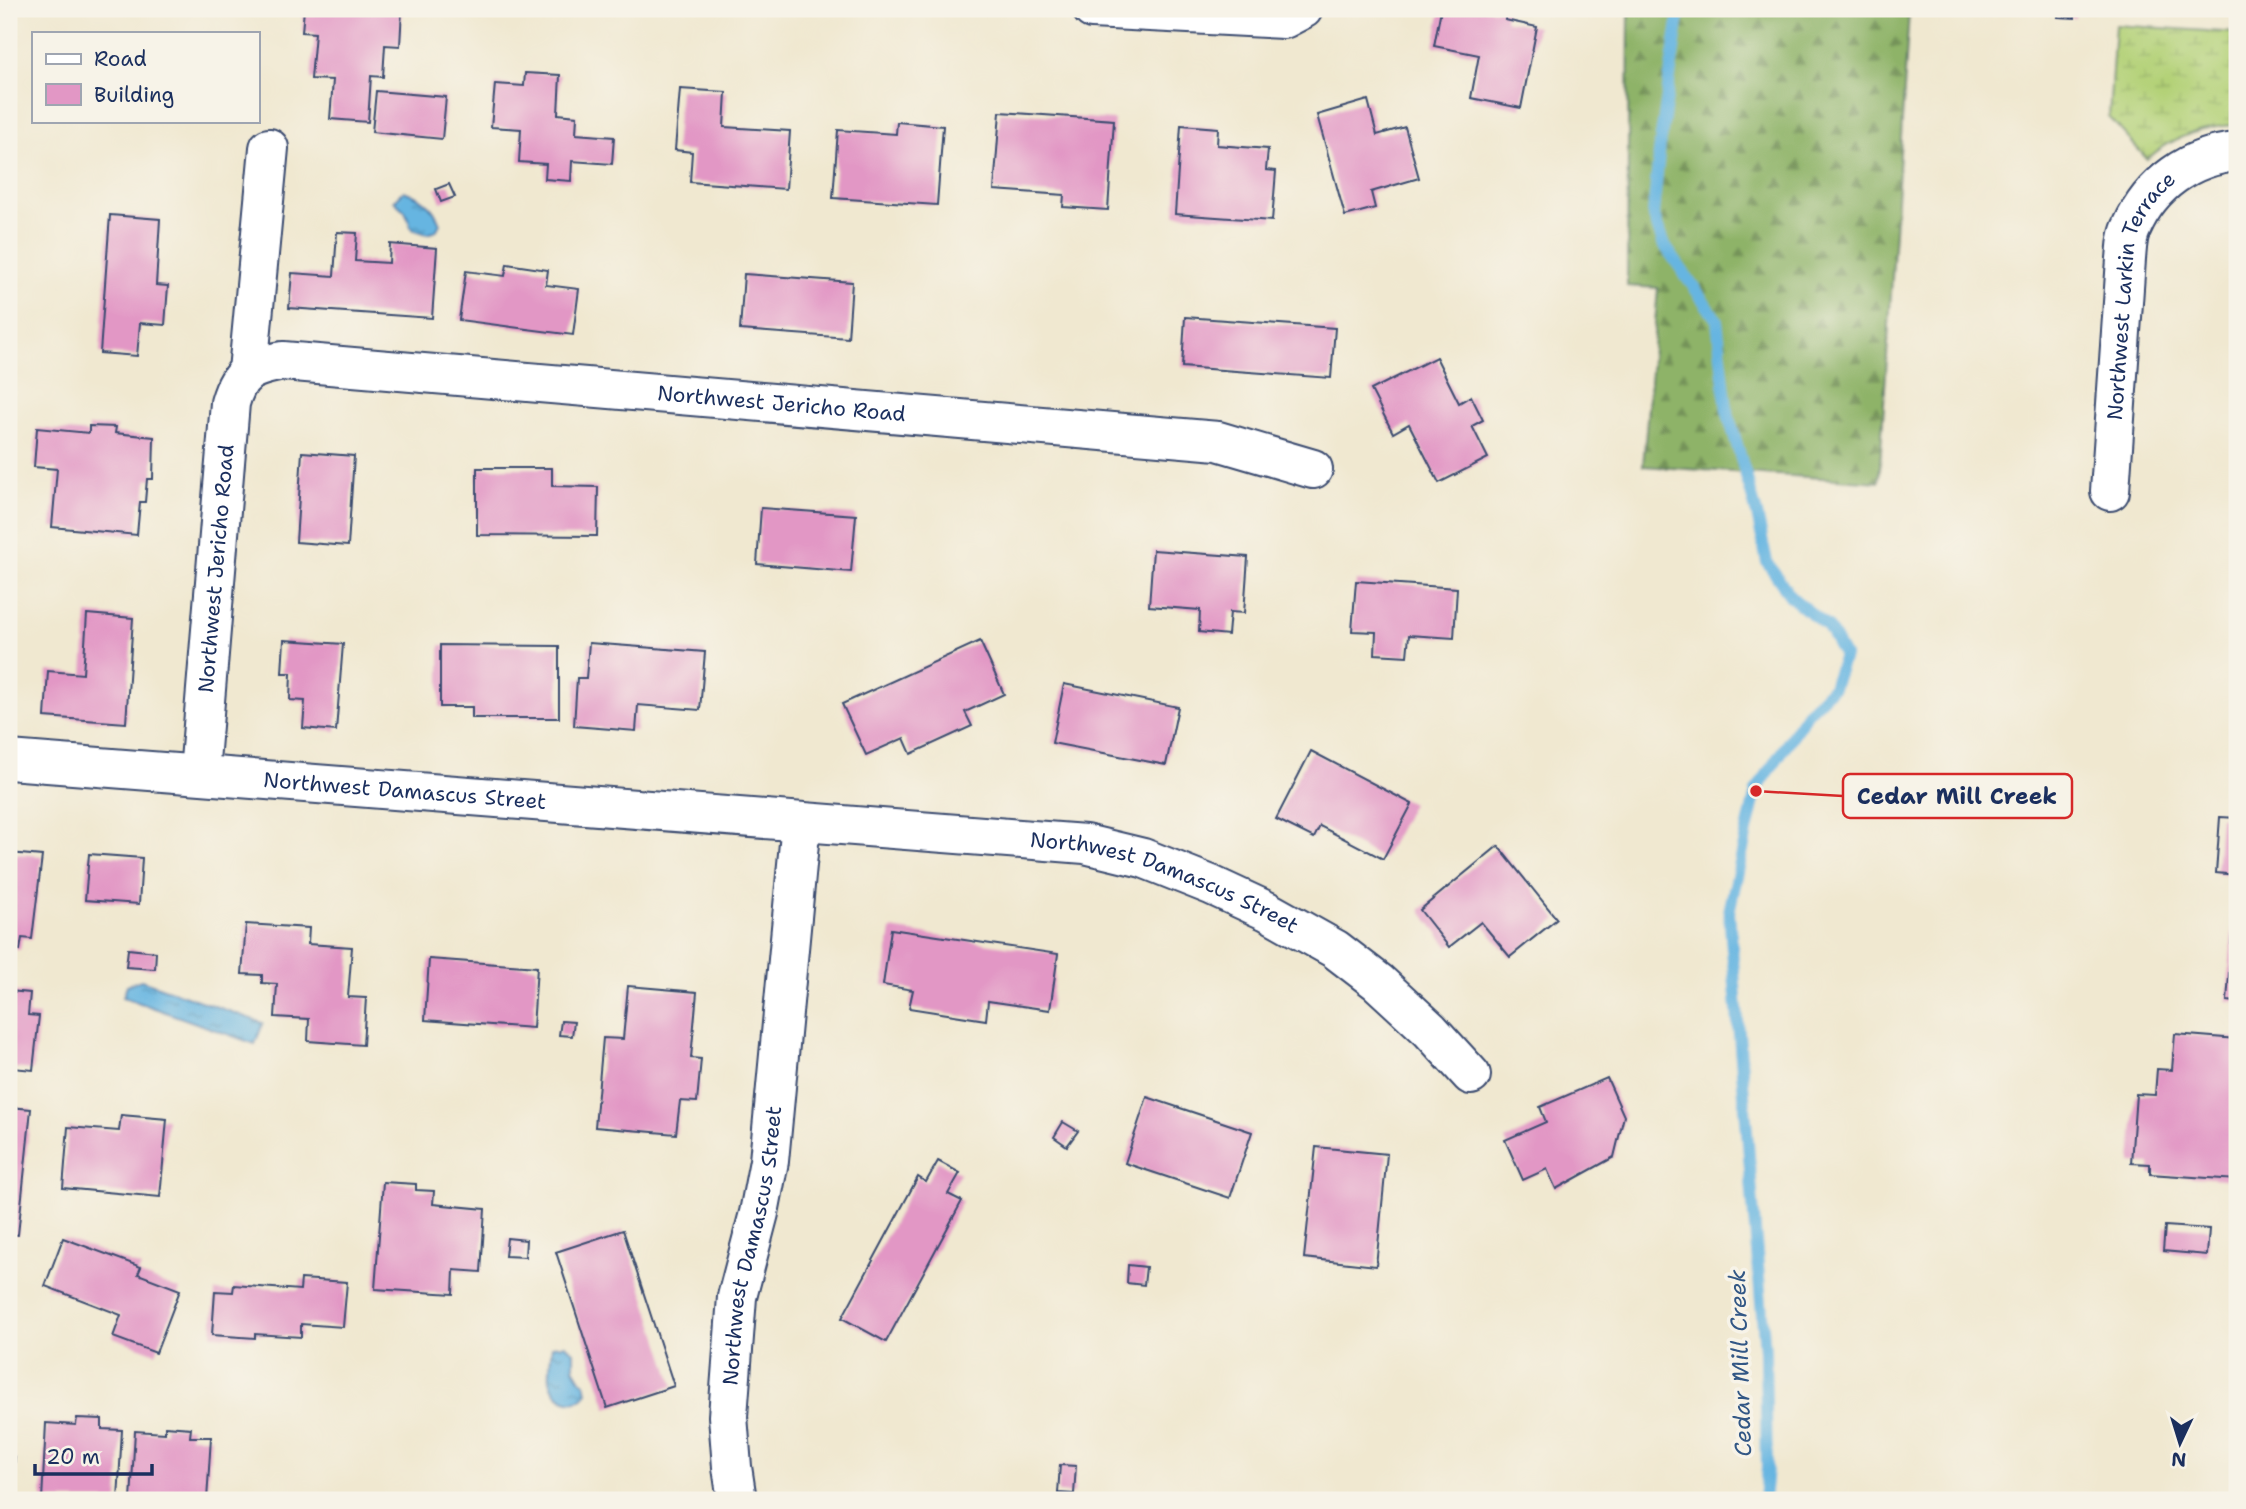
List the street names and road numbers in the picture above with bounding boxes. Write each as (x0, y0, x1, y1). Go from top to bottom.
street label: Northwest Larkin Terrace (2101, 165, 2181, 421)
street label: Northwest Jericho Road (656, 379, 907, 428)
street label: Northwest Jericho Road (192, 443, 240, 694)
street label: Northwest Damascus Street (262, 766, 547, 816)
street label: Northwest Damascus Street (1029, 826, 1304, 940)
street label: Northwest Damascus Street (716, 1105, 788, 1387)

